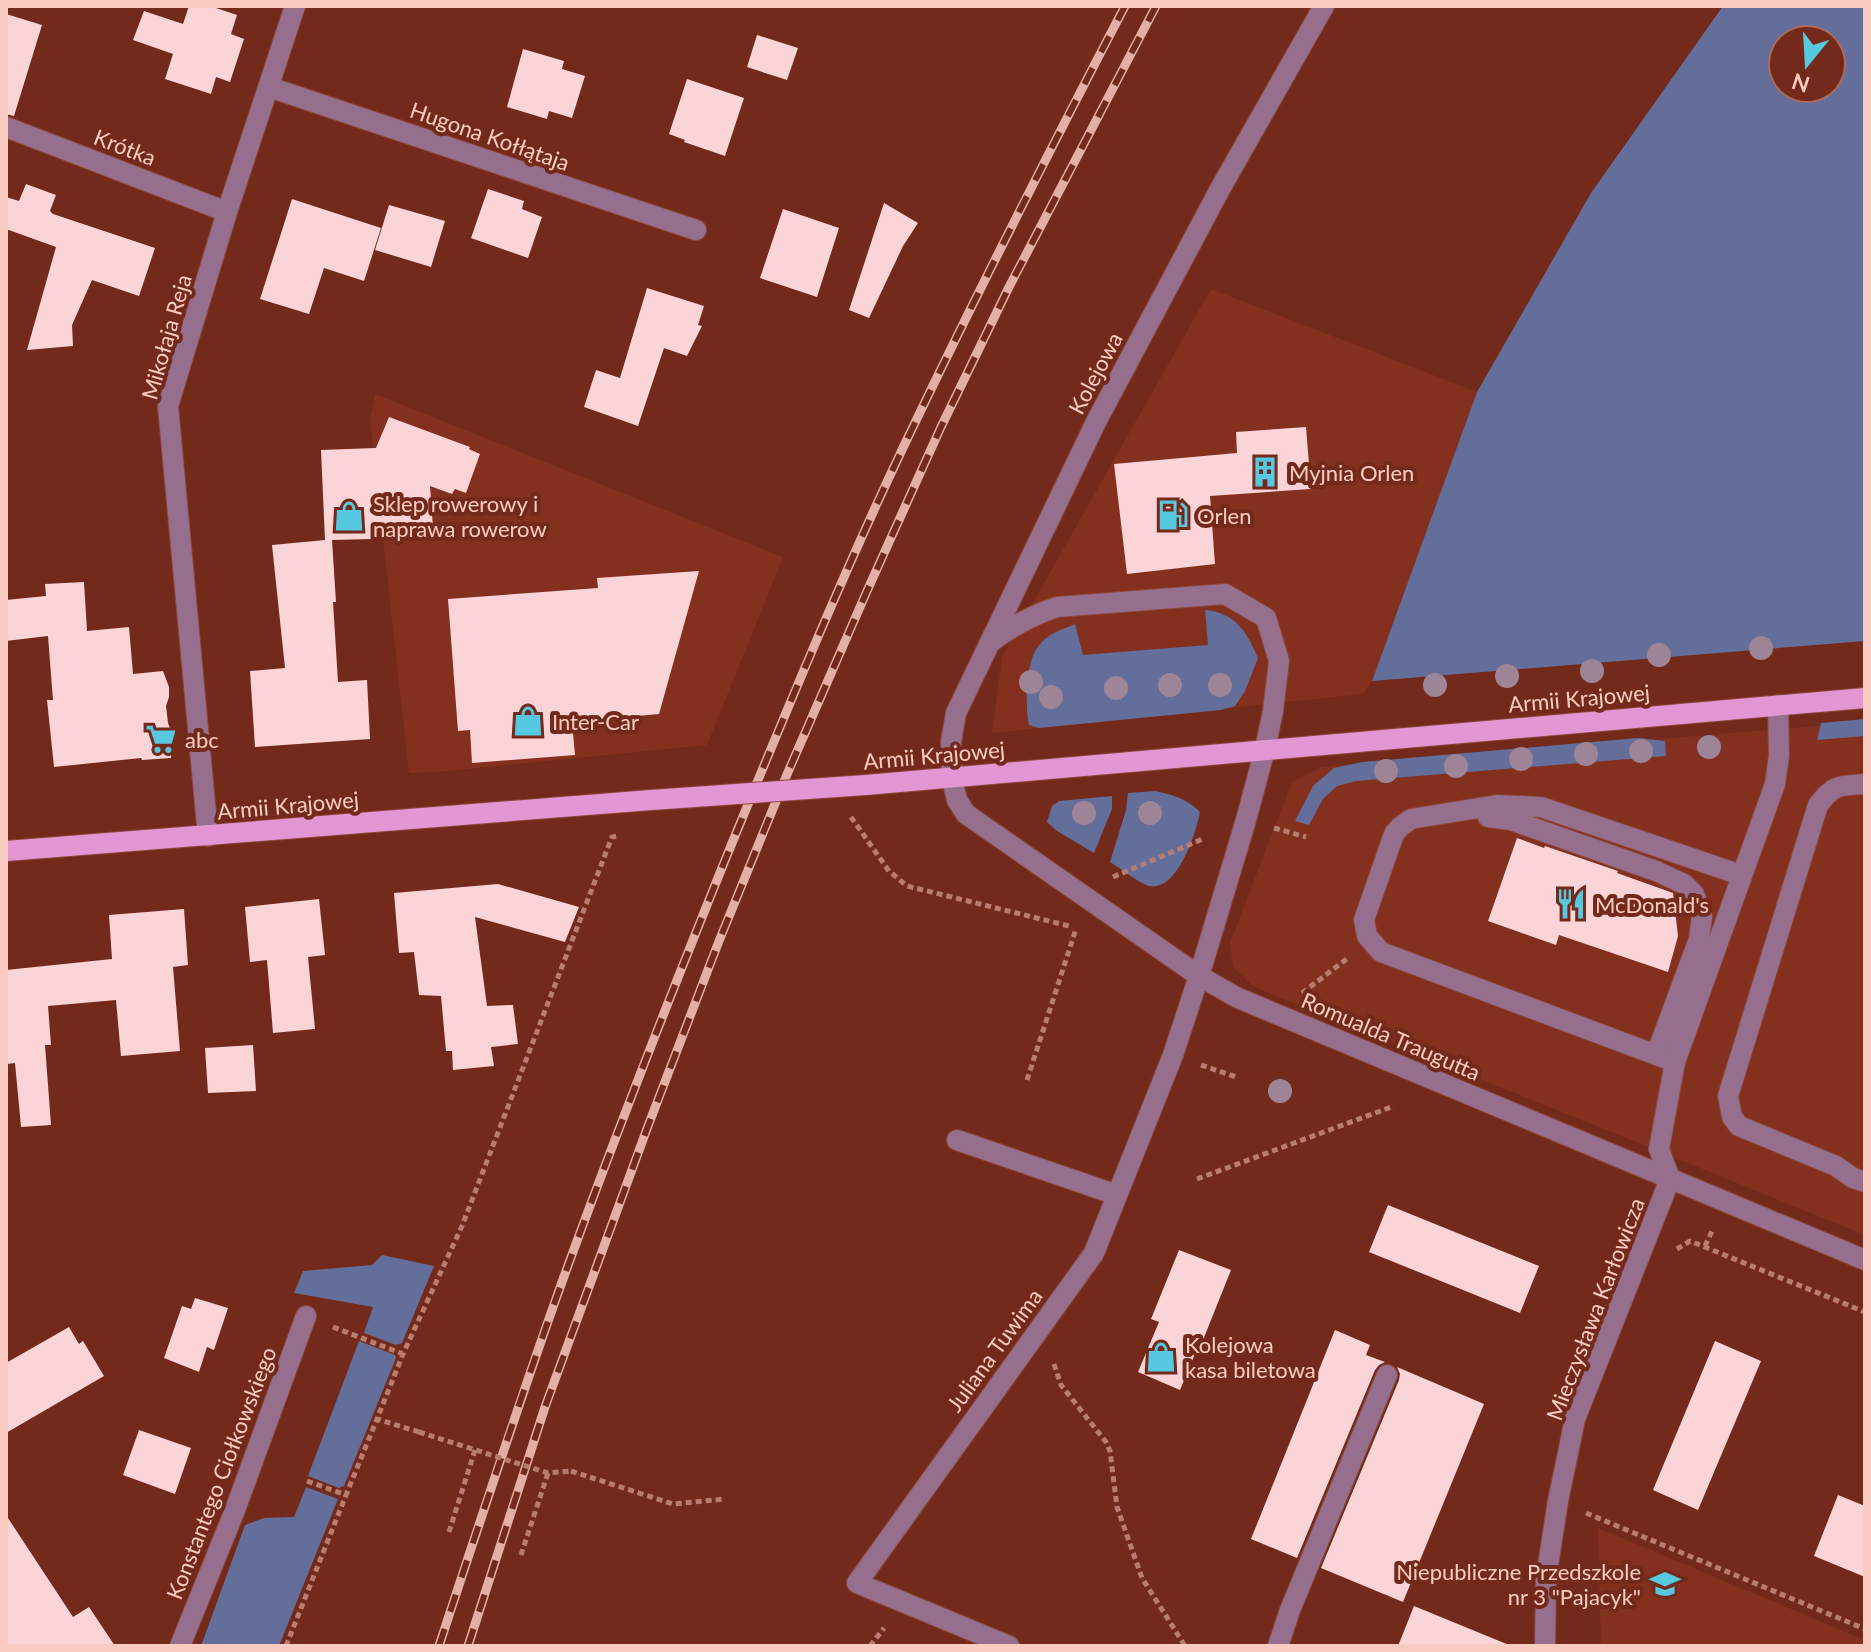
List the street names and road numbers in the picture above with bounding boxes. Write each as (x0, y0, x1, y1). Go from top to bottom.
street label: Hugona Kołłątaja (407, 96, 573, 176)
street label: Krótka (90, 123, 160, 171)
street label: Mikołaja Reja (135, 271, 197, 403)
street label: Kolejowa (1062, 328, 1128, 418)
street label: Armii Krajowej (1507, 678, 1651, 718)
street label: Armii Krajowej (862, 735, 1006, 775)
street label: Armii Krajowej (216, 785, 360, 825)
street label: Romualda Traugutta (1298, 986, 1484, 1086)
street label: Mieczysława Karłowicza (1540, 1194, 1650, 1424)
street label: Juliana Tuwima (940, 1283, 1048, 1417)
street label: Konstantego Ciołkowskiego (160, 1343, 282, 1603)

